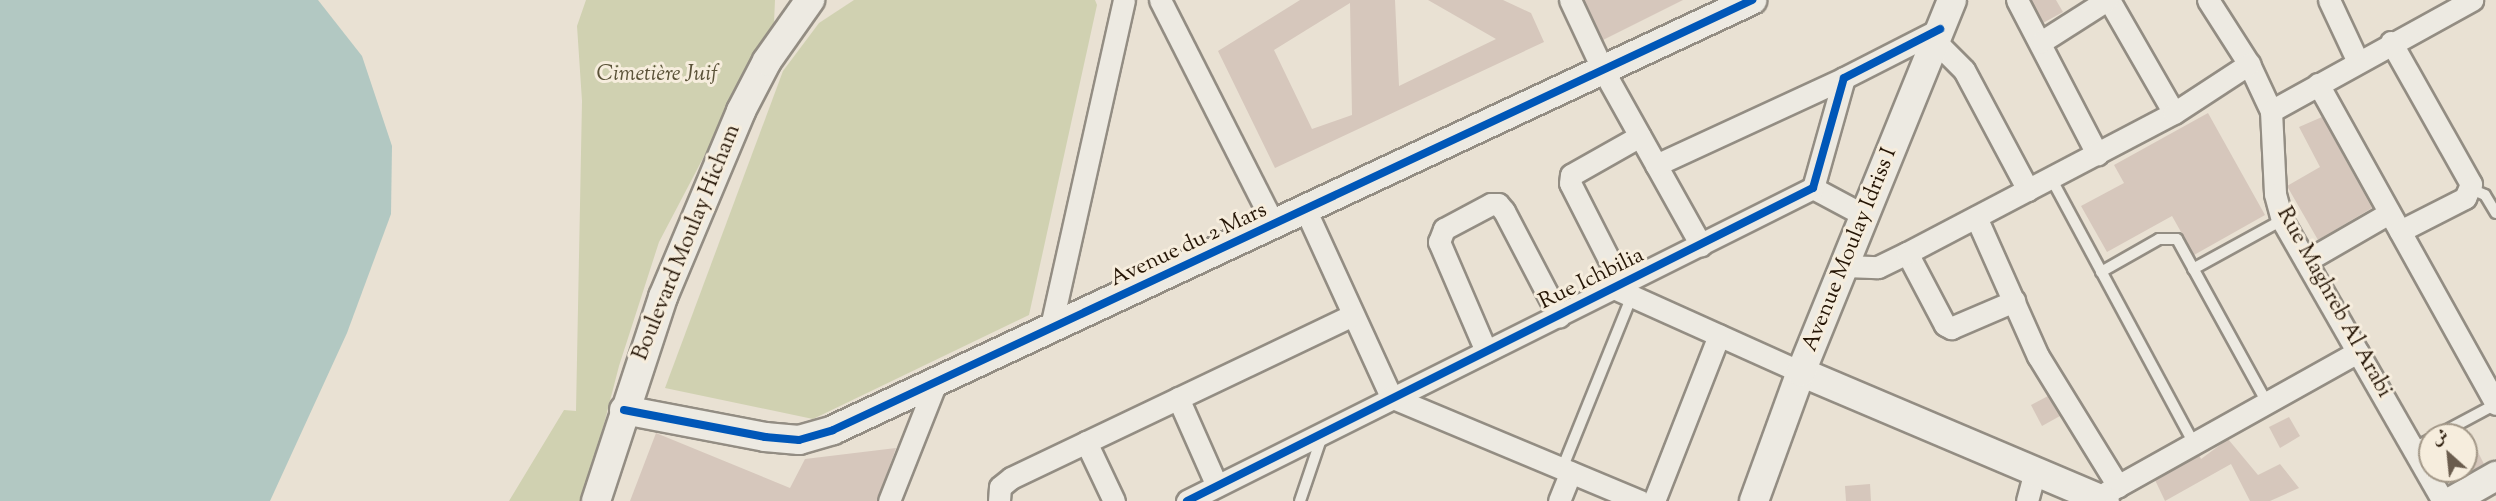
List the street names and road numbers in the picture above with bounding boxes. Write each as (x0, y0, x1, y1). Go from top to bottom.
street label: Boulevard Moulay Hicham (629, 121, 747, 365)
street label: Avenue Moulay Idriss I (1798, 144, 1904, 356)
street label: Avenue du 2 Mars (1107, 198, 1271, 294)
street label: Rue Maghreb Al Arabi (2270, 203, 2396, 403)
street label: Rue Ichbilia (1535, 243, 1649, 317)

